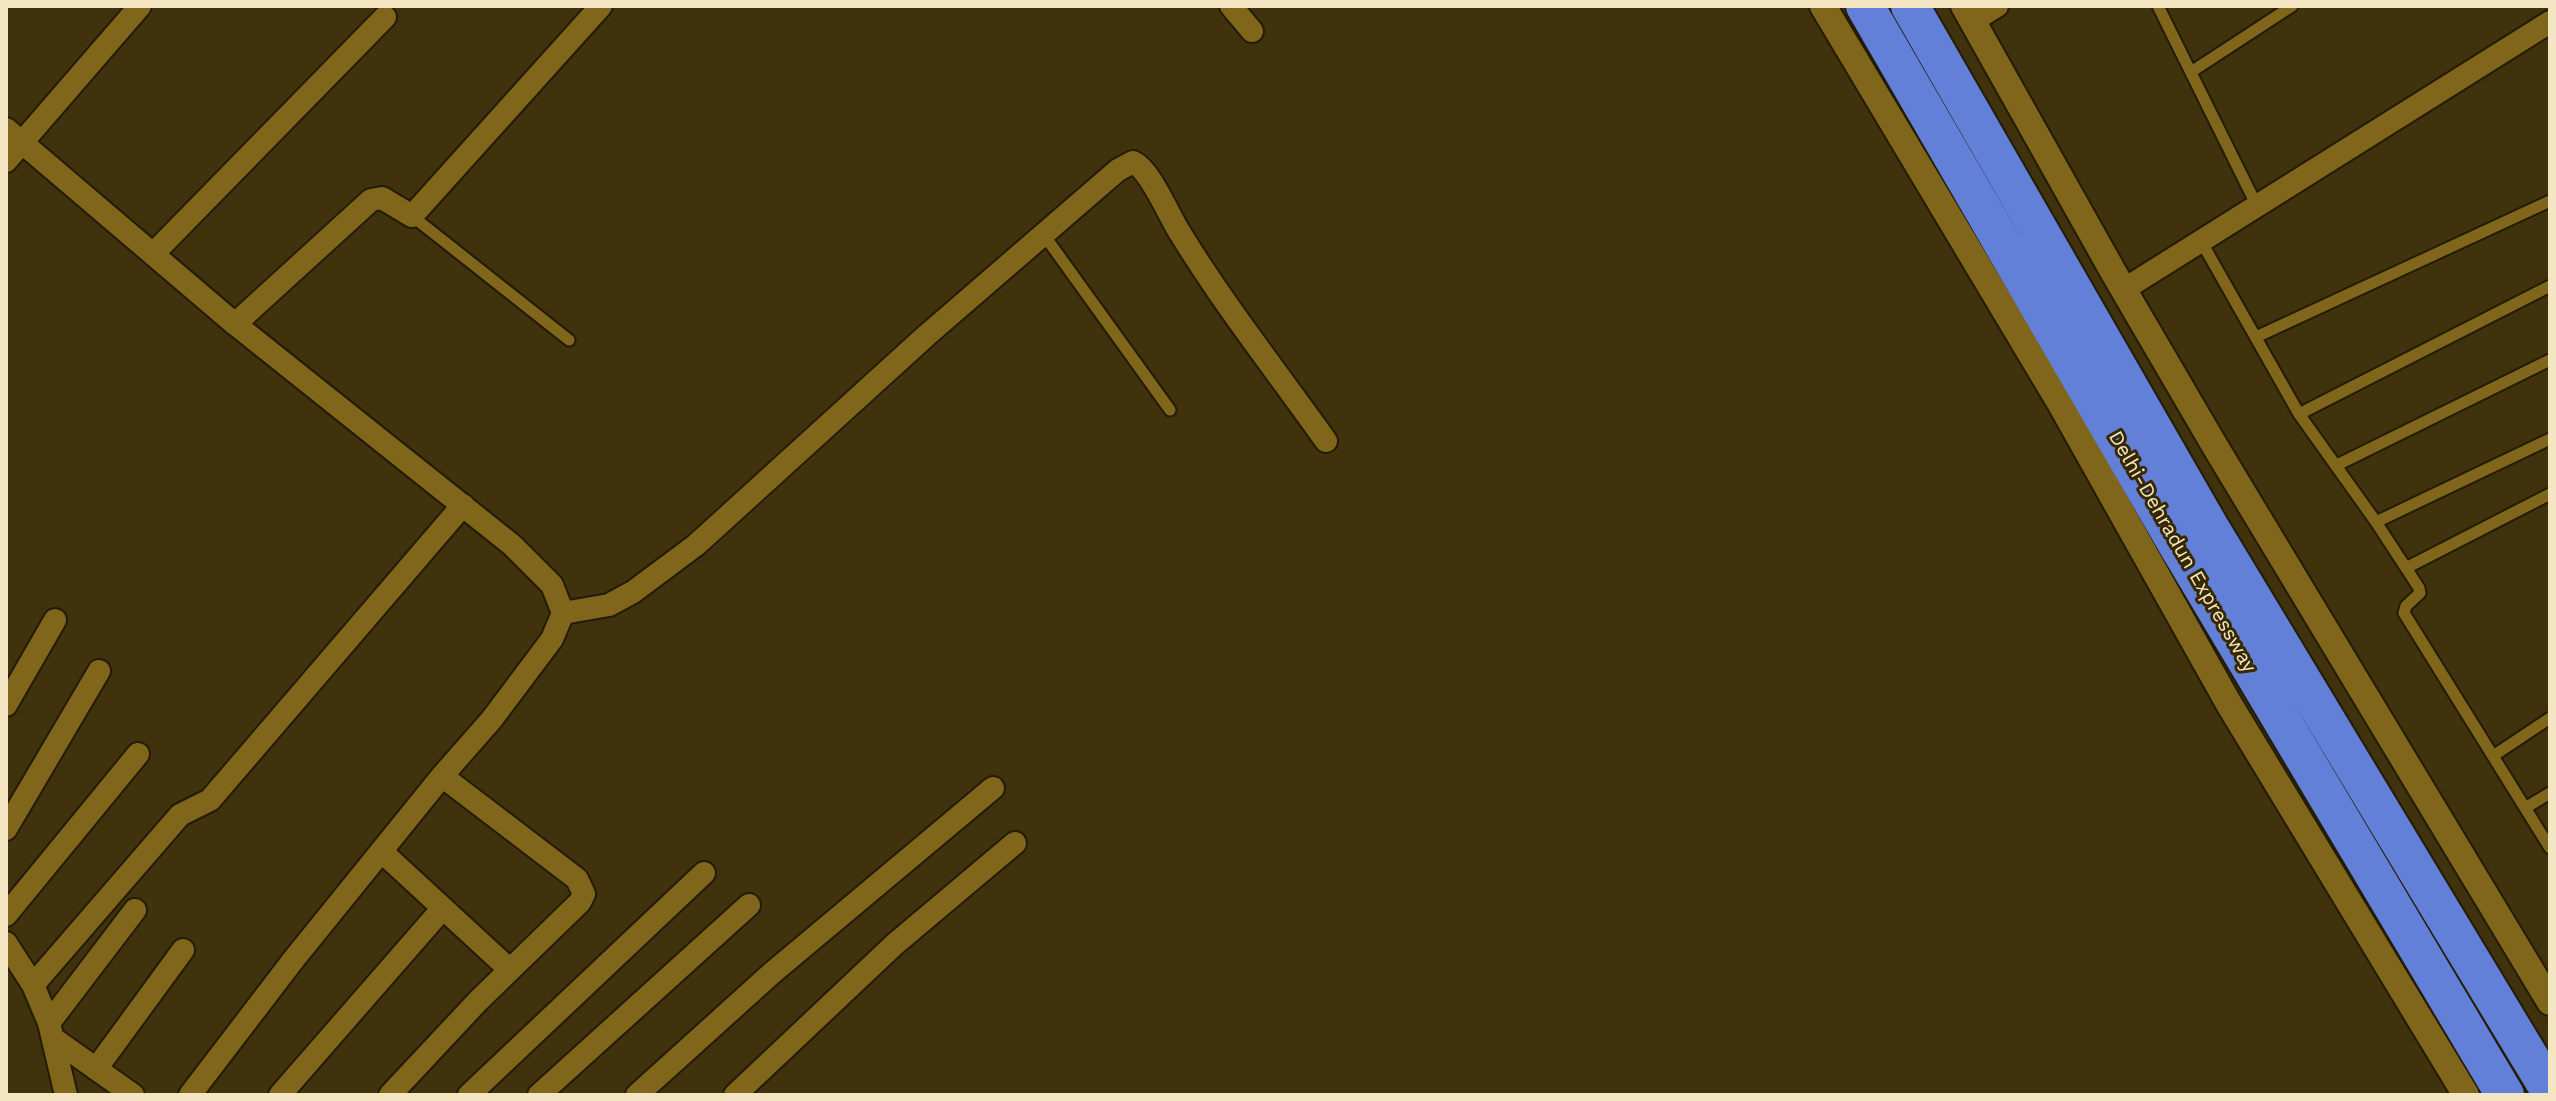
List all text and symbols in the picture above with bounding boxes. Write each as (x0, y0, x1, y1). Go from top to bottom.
street label: Delhi-Dehradun Expressway (2103, 427, 2261, 677)

